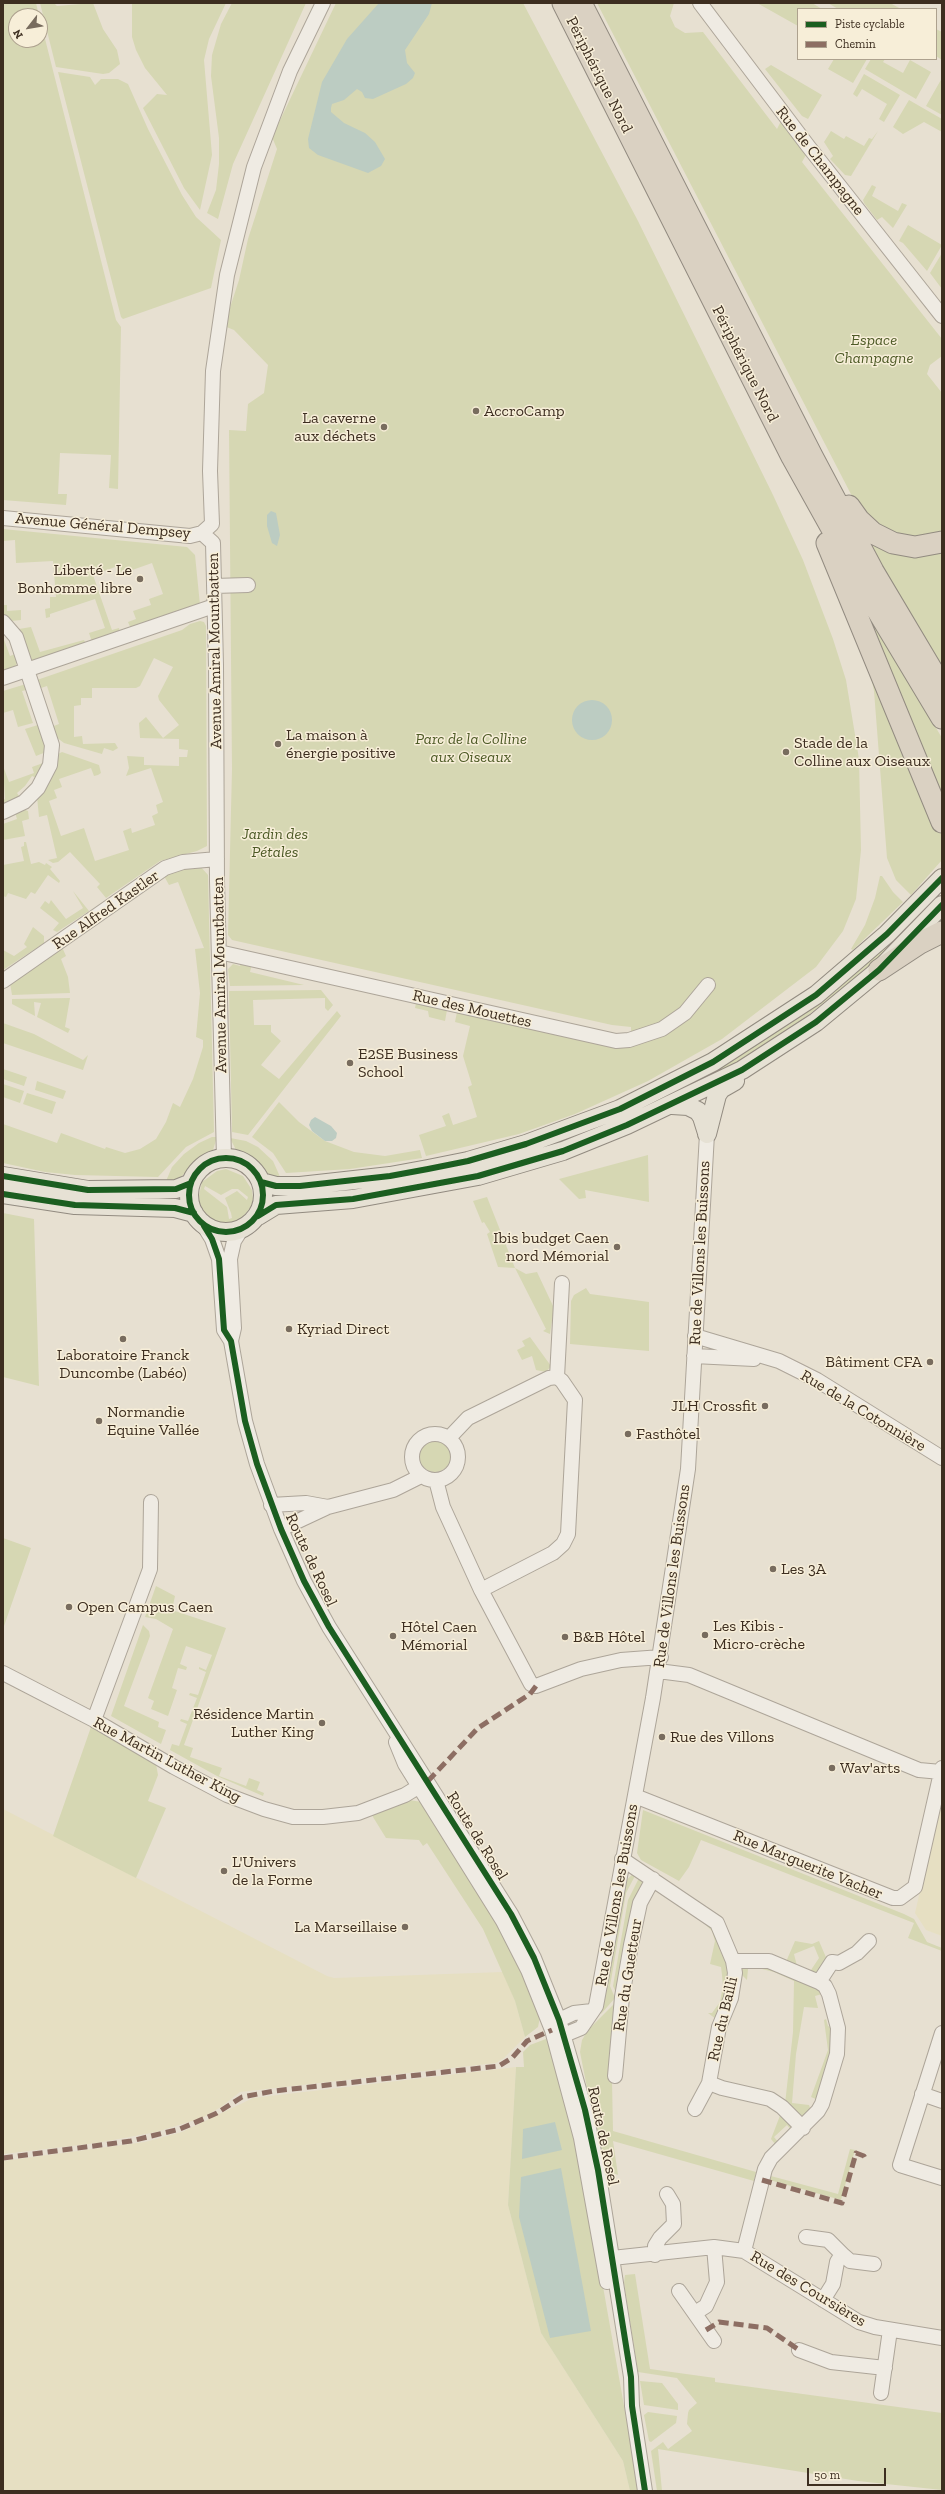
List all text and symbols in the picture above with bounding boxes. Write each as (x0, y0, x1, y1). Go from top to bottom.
north arrow (8, 8, 48, 48)
legend (797, 8, 937, 60)
street label: Périphérique Nord (561, 14, 637, 136)
text: Piste cyclable (835, 17, 905, 31)
text: N (10, 27, 26, 41)
text: Chemin (835, 37, 876, 51)
street label: Rue de Champagne (772, 103, 868, 219)
street label: Périphérique Nord (707, 303, 783, 425)
park label: Espace Champagne (835, 330, 913, 368)
place label: AccroCamp (484, 401, 565, 421)
marker: AccroCamp (471, 406, 481, 416)
place label: La caverne aux déchets (294, 408, 376, 446)
marker: La caverne aux déchets (379, 422, 389, 432)
street label: Avenue Général Dempsey (15, 509, 191, 543)
street label: Avenue Amiral Mountbatten (204, 553, 226, 749)
place label: Liberté - Le Bonhomme libre (18, 560, 132, 598)
marker: Liberté - Le Bonhomme libre (135, 574, 145, 584)
place label: La maison à énergie positive (286, 725, 395, 763)
park label: Parc de la Colline aux Oiseaux (415, 729, 527, 767)
place label: Stade de la Colline aux Oiseaux (794, 733, 930, 771)
marker: La maison à énergie positive (273, 739, 283, 749)
marker: Stade de la Colline aux Oiseaux (781, 747, 791, 757)
park label: Jardin des Pétales (242, 824, 308, 862)
street label: Rue Alfred Kastler (49, 866, 163, 954)
street label: Avenue Amiral Mountbatten (209, 877, 231, 1073)
street label: Rue des Mouettes (411, 986, 533, 1032)
place label: E2SE Business School (358, 1044, 458, 1082)
marker: E2SE Business School (345, 1058, 355, 1068)
street label: Rue de Villons les Buissons (686, 1160, 714, 1346)
place label: Ibis budget Caen nord Mémorial (493, 1228, 609, 1266)
marker: Ibis budget Caen nord Mémorial (612, 1242, 622, 1252)
place label: Kyriad Direct (297, 1319, 389, 1339)
marker: Kyriad Direct (284, 1324, 294, 1334)
marker: Laboratoire Franck Duncombe (Labéo) (118, 1334, 128, 1344)
place label: Laboratoire Franck Duncombe (Labéo) (57, 1345, 189, 1383)
place label: Bâtiment CFA (825, 1352, 922, 1372)
marker: Bâtiment CFA (925, 1357, 935, 1367)
street label: Rue de la Cotonnière (797, 1366, 929, 1456)
place label: JLH Crossfit (671, 1396, 757, 1416)
marker: JLH Crossfit (760, 1401, 770, 1411)
place label: Normandie Equine Vallée (107, 1402, 199, 1440)
marker: Normandie Equine Vallée (94, 1416, 104, 1426)
place label: Fasthôtel (636, 1424, 700, 1444)
marker: Fasthôtel (623, 1429, 633, 1439)
street label: Rue de Villons les Buissons (650, 1483, 694, 1669)
street label: Route de Rosel (281, 1510, 341, 1610)
place label: Les 3A (781, 1559, 826, 1579)
marker: Les 3A (768, 1564, 778, 1574)
place label: Open Campus Caen (77, 1597, 213, 1617)
marker: Open Campus Caen (64, 1602, 74, 1612)
place label: Les Kibis - Micro-crèche (713, 1616, 805, 1654)
place label: Hôtel Caen Mémorial (401, 1617, 477, 1655)
place label: B&B Hôtel (573, 1627, 645, 1647)
marker: Les Kibis - Micro-crèche (700, 1630, 710, 1640)
marker: Hôtel Caen Mémorial (388, 1631, 398, 1641)
marker: B&B Hôtel (560, 1632, 570, 1642)
place label: Résidence Martin Luther King (193, 1704, 314, 1742)
street label: Rue Martin Luther King (90, 1713, 244, 1807)
marker: Résidence Martin Luther King (317, 1718, 327, 1728)
place label: Rue des Villons (670, 1727, 774, 1747)
marker: Rue des Villons (657, 1732, 667, 1742)
place label: Wav'arts (840, 1758, 900, 1778)
marker: Wav'arts (827, 1763, 837, 1773)
street label: Route de Rosel (442, 1788, 512, 1884)
street label: Rue de Villons les Buissons (591, 1802, 643, 1988)
street label: Rue Marguerite Vacher (730, 1826, 886, 1904)
place label: L'Univers de la Forme (232, 1852, 312, 1890)
marker: L'Univers de la Forme (219, 1866, 229, 1876)
place label: La Marseillaise (294, 1917, 397, 1937)
street label: Rue du Guetteur (610, 1917, 646, 2033)
marker: La Marseillaise (400, 1922, 410, 1932)
street label: Rue du Bailli (704, 1975, 742, 2063)
street label: Route de Rosel (583, 2085, 623, 2187)
street label: Rue des Coursières (747, 2247, 869, 2331)
scale bar (809, 2460, 888, 2486)
text: 50 m (814, 2468, 840, 2482)

